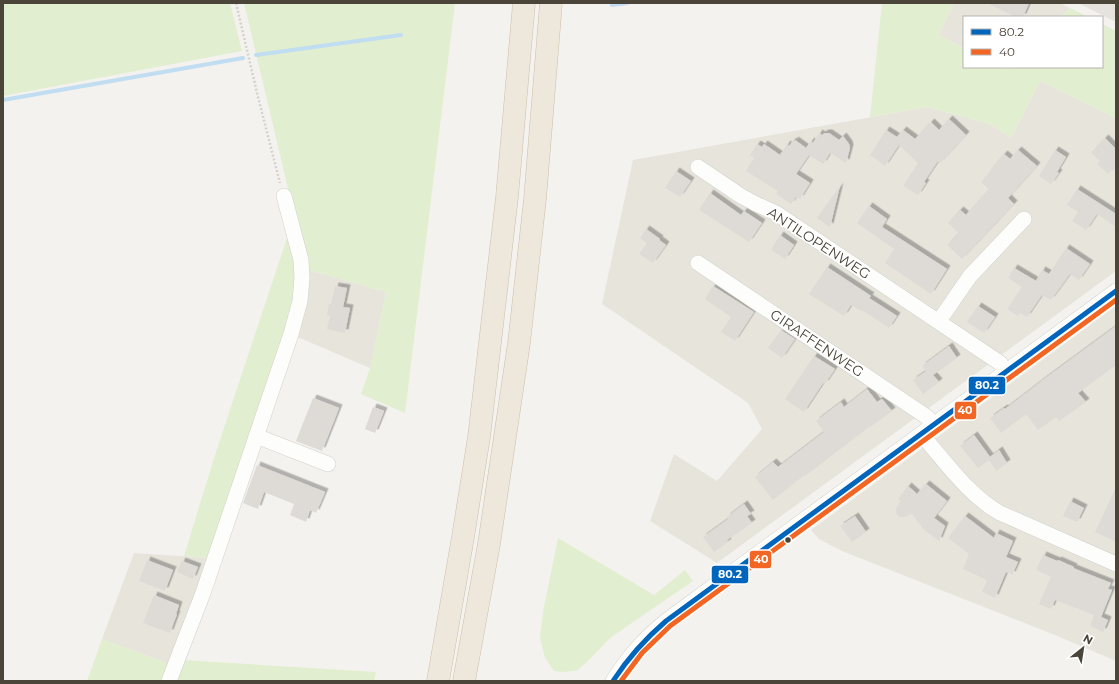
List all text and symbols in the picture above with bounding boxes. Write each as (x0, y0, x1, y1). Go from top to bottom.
legend (963, 16, 1103, 68)
text: 80.2 (999, 24, 1024, 39)
text: 40 (999, 44, 1015, 59)
street label: ANTILOPENWEG (764, 203, 874, 283)
street label: GIRAFFENWEG (767, 305, 867, 381)
line badge: 80.2 (968, 376, 1006, 395)
text: 80.2 (975, 378, 1000, 392)
line badge: 40 (954, 401, 977, 420)
text: 40 (957, 403, 973, 417)
unlabelled marker (783, 535, 793, 545)
line badge: 40 (749, 550, 772, 569)
text: 40 (753, 552, 769, 566)
line badge: 80.2 (711, 565, 749, 584)
text: 80.2 (718, 567, 743, 581)
north arrow (1063, 628, 1103, 668)
text: N (1081, 631, 1095, 648)

